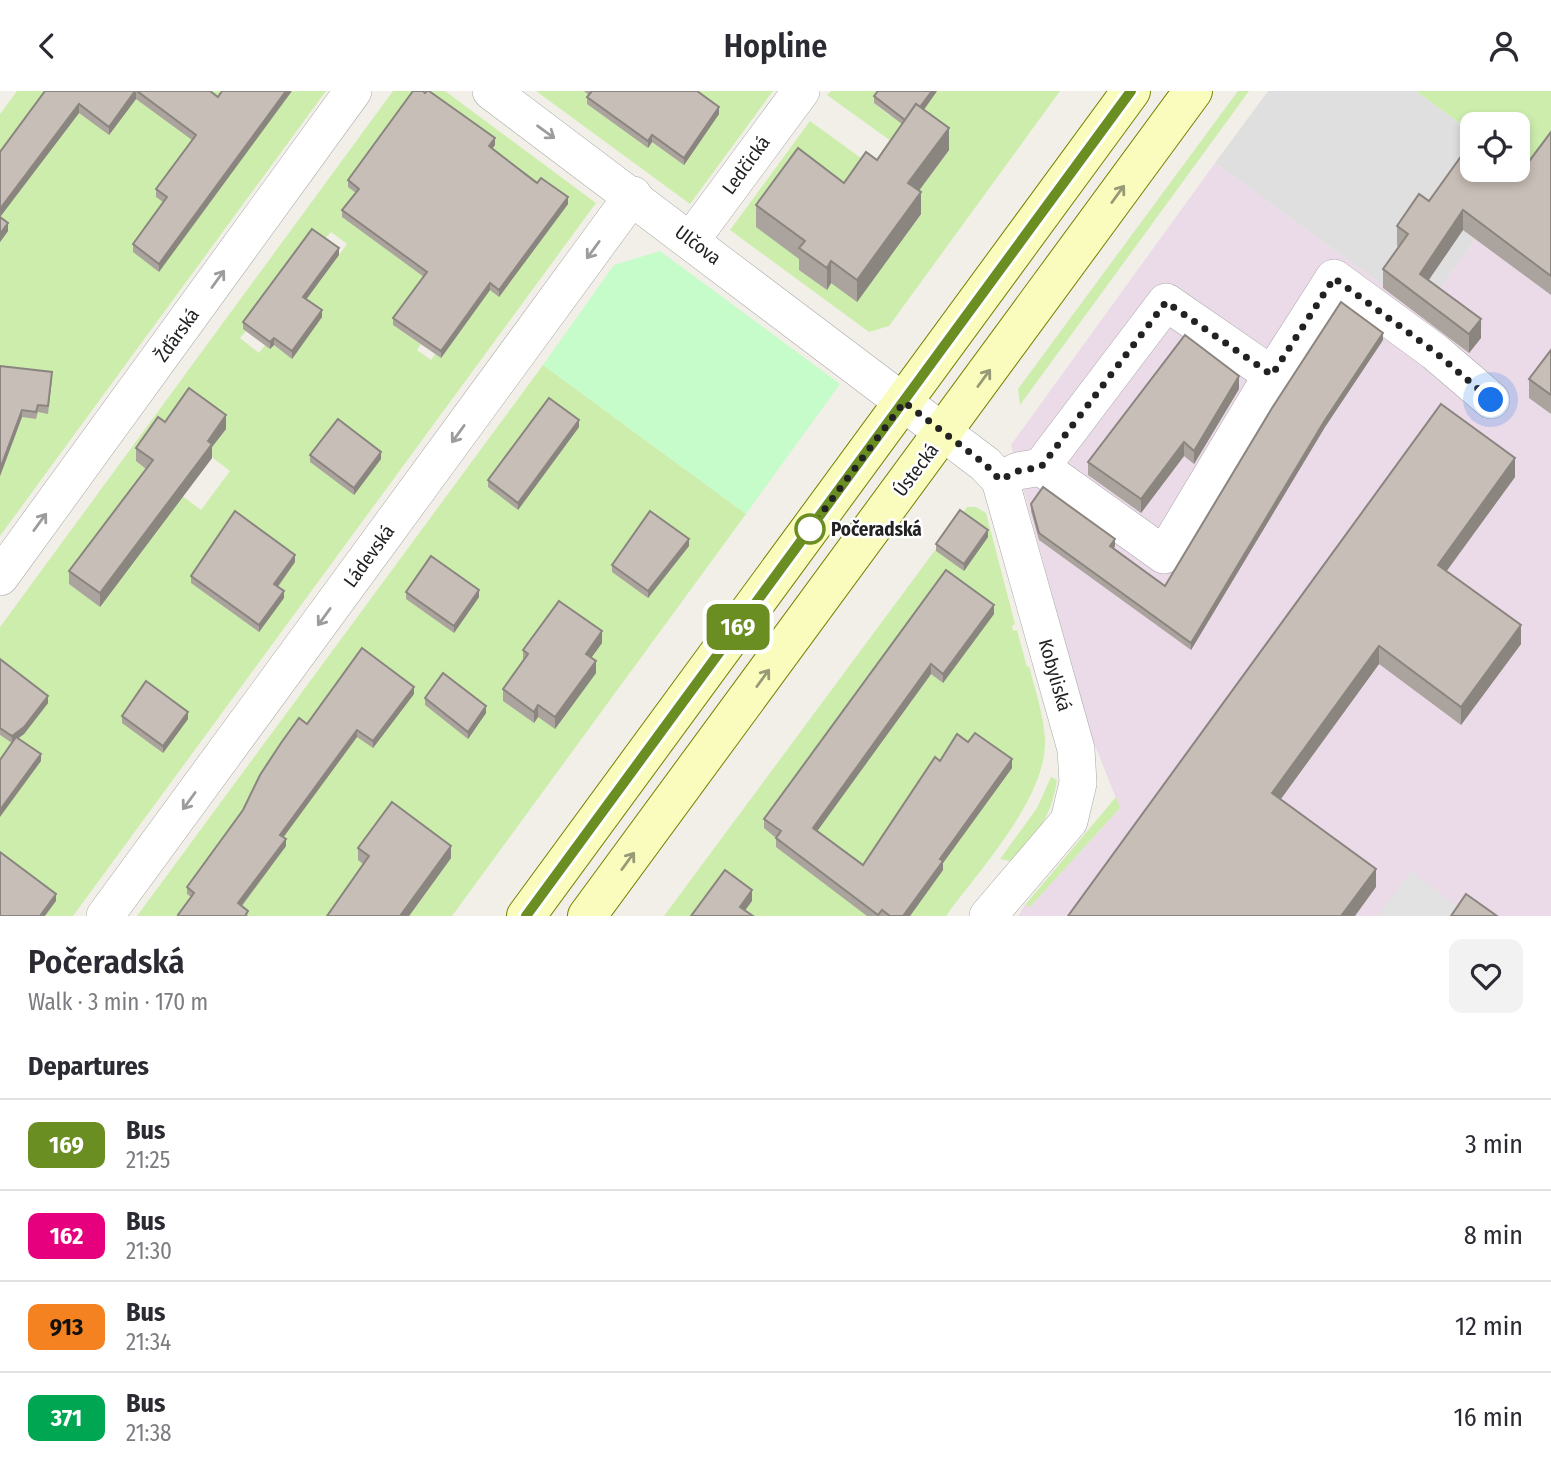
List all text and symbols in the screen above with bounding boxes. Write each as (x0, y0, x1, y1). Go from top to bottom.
icon: back (28, 27, 66, 65)
text: Hopline (724, 27, 827, 65)
icon: person (1485, 27, 1523, 65)
map controls (1460, 112, 1530, 182)
button: locate (1460, 112, 1530, 182)
one-way arrow (536, 124, 555, 139)
street label: Ledčická (717, 131, 775, 199)
one-way arrow (1111, 185, 1125, 204)
street label: Ulčova (671, 220, 725, 270)
one-way arrow (585, 241, 600, 259)
one-way arrow (211, 270, 225, 289)
street label: Žďárská (150, 304, 204, 366)
one-way arrow (977, 369, 992, 388)
your location (1473, 382, 1508, 417)
one-way arrow (451, 424, 465, 443)
street label: Ústecká (889, 439, 943, 501)
one-way arrow (33, 513, 48, 532)
marker: Počeradská (795, 514, 825, 544)
place label: Počeradská (831, 518, 922, 541)
street label: Ládevská (339, 520, 399, 592)
line badge: 169 (698, 604, 778, 650)
one-way arrow (316, 608, 331, 626)
text: 169 (721, 613, 755, 641)
street label: Kobyliská (1034, 636, 1076, 714)
one-way arrow (755, 669, 770, 688)
one-way arrow (182, 791, 197, 810)
one-way arrow (620, 852, 635, 871)
button: heart (1449, 939, 1523, 1013)
text: Počeradská (28, 942, 185, 982)
text: Walk · 3 min · 170 m (28, 988, 208, 1016)
text: Departures (28, 1051, 149, 1082)
text: Bus (126, 1115, 165, 1146)
text: 3 min (1465, 1129, 1523, 1160)
text: 169 (49, 1131, 84, 1159)
text: 21:25 (126, 1146, 170, 1174)
text: Bus (126, 1206, 165, 1237)
text: 8 min (1464, 1220, 1523, 1251)
text: 162 (50, 1222, 83, 1250)
text: 21:30 (126, 1237, 172, 1265)
text: Bus (126, 1297, 165, 1328)
text: 12 min (1455, 1311, 1523, 1342)
text: 913 (50, 1313, 83, 1341)
text: 21:34 (126, 1328, 171, 1356)
text: Bus (126, 1388, 165, 1419)
text: 16 min (1454, 1402, 1523, 1433)
text: 371 (51, 1404, 82, 1432)
text: 21:38 (126, 1419, 172, 1447)

